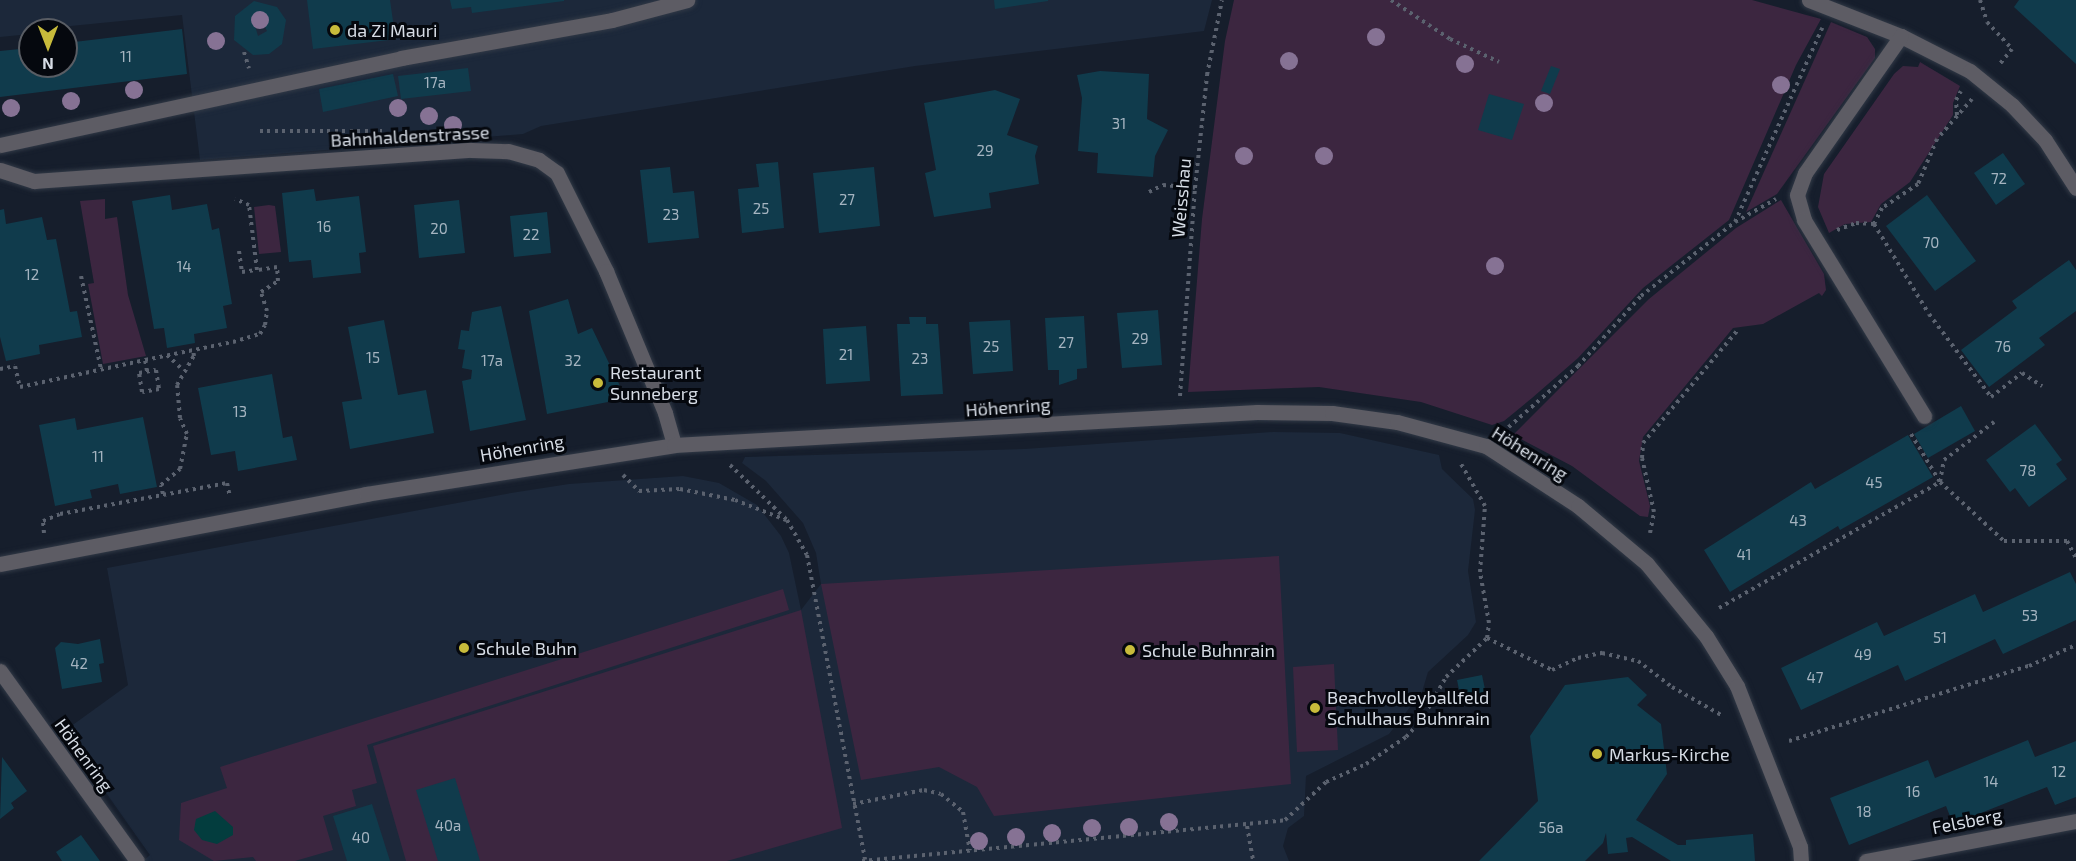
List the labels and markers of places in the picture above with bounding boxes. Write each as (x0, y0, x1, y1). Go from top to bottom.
place label: da Zi Mauri (347, 19, 437, 41)
marker: da Zi Mauri (328, 23, 342, 37)
place label: Restaurant Sunneberg (610, 362, 701, 404)
marker: Restaurant Sunneberg (591, 376, 605, 390)
place label: Schule Buhn (476, 637, 577, 659)
place label: Schule Buhnrain (1142, 639, 1275, 661)
marker: Schule Buhn (457, 641, 471, 655)
marker: Schule Buhnrain (1123, 643, 1137, 657)
place label: Beachvolleyballfeld Schulhaus Buhnrain (1327, 687, 1490, 730)
marker: Beachvolleyballfeld Schulhaus Buhnrain (1308, 701, 1322, 715)
place label: Markus-Kirche (1609, 743, 1730, 765)
marker: Markus-Kirche (1590, 747, 1604, 761)

